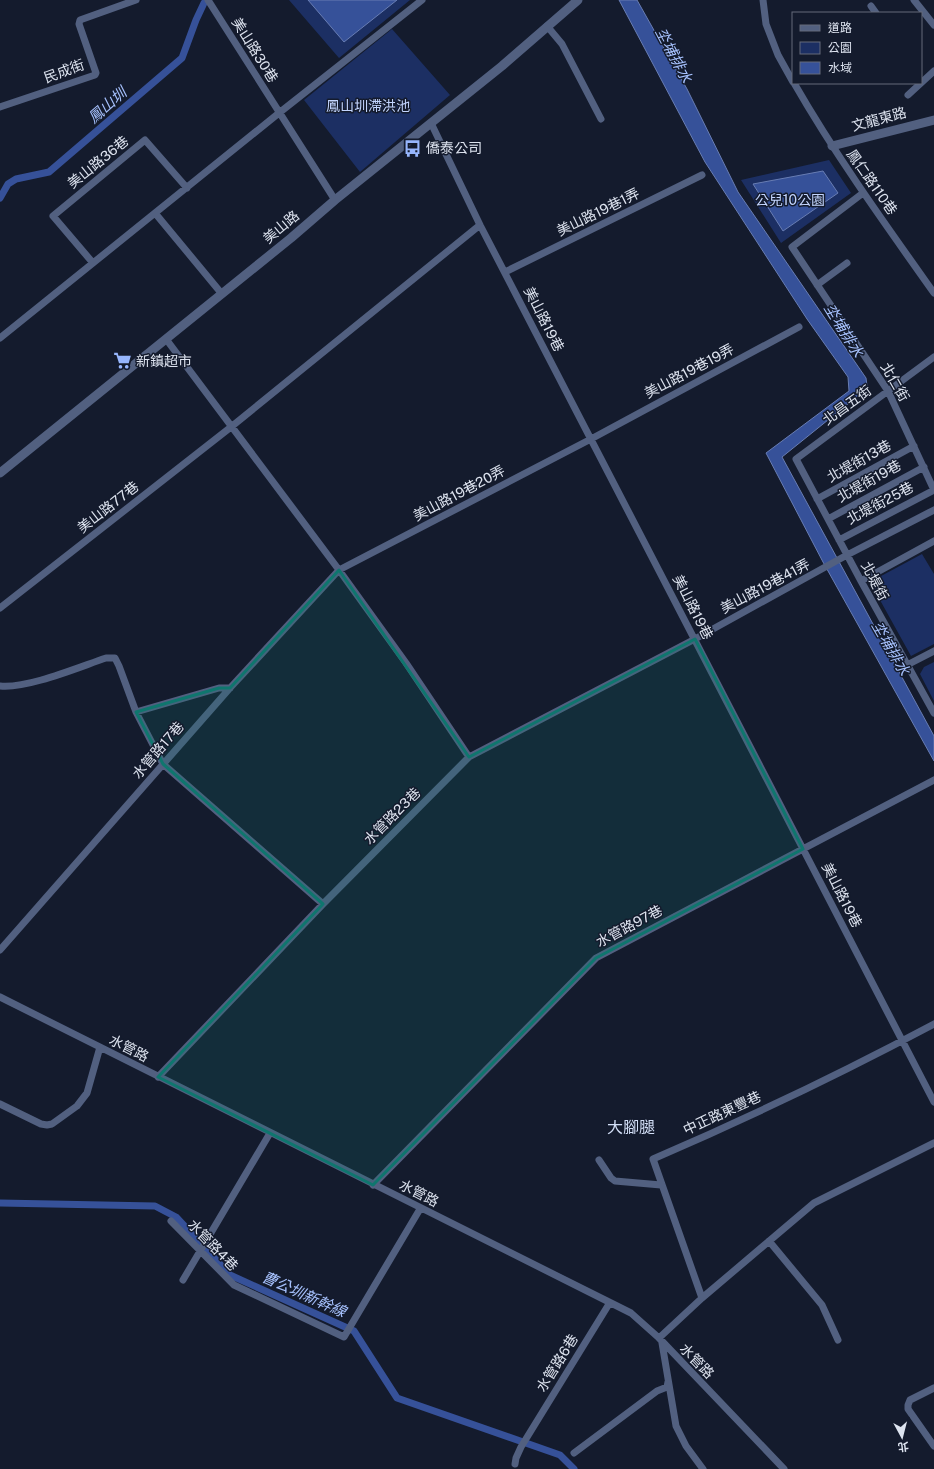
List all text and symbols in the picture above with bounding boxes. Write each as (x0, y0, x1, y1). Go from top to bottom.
legend (792, 12, 922, 84)
street label: 美山路30巷 (229, 15, 281, 85)
text: 道路 (828, 21, 852, 35)
water label: 坔埔排水 (652, 25, 696, 86)
text: 公園 (828, 41, 852, 55)
street label: 民成街 (42, 56, 86, 86)
text: 水域 (828, 61, 852, 75)
water label: 鳳山圳 (84, 83, 131, 126)
park label: 鳳山圳滯洪池 (326, 98, 410, 114)
street label: 文龍東路 (850, 104, 908, 134)
street label: 美山路36巷 (64, 133, 132, 191)
bus stop icon: 僑泰公司 (403, 138, 423, 158)
place label: 僑泰公司 (426, 140, 482, 156)
street label: 鳳仁路110巷 (844, 146, 900, 218)
street label: 美山路19巷1弄 (554, 185, 642, 239)
park label: 公兒10公園 (755, 192, 825, 208)
street label: 美山路 (260, 207, 302, 247)
street label: 美山路19巷 (521, 284, 567, 354)
water label: 坔埔排水 (821, 300, 868, 361)
street label: 美山路19巷19弄 (642, 341, 736, 401)
supermarket icon: 新鎮超市 (113, 351, 133, 371)
place label: 新鎮超市 (136, 353, 192, 369)
street label: 北仁街 (878, 360, 912, 404)
street label: 北昌五街 (820, 382, 874, 428)
street label: 北堤街13巷 (824, 437, 894, 485)
street label: 北堤街19巷 (834, 457, 904, 505)
street label: 美山路19巷20弄 (410, 462, 508, 524)
street label: 美山路77巷 (74, 478, 142, 536)
street label: 北堤街25巷 (844, 479, 916, 527)
street label: 美山路19巷41弄 (718, 556, 812, 616)
street label: 北堤街 (858, 559, 892, 603)
street label: 美山路19巷 (670, 572, 716, 642)
water label: 坔埔排水 (869, 618, 914, 679)
street label: 水管路17巷 (129, 718, 187, 782)
street label: 水管路23巷 (360, 784, 424, 848)
street label: 美山路19巷 (819, 860, 865, 930)
street label: 水管路97巷 (593, 902, 665, 950)
street label: 水管路 (107, 1031, 151, 1065)
street label: 中正路東豐巷 (681, 1088, 763, 1138)
district label: 大腳腿 (607, 1118, 655, 1137)
street label: 水管路 (397, 1176, 441, 1210)
street label: 水管路4巷 (185, 1216, 241, 1274)
water label: 曹公圳新幹線 (259, 1268, 350, 1321)
street label: 水管路6巷 (533, 1331, 581, 1395)
street label: 水管路 (677, 1340, 717, 1382)
north arrow (882, 1417, 922, 1457)
text: 北 (897, 1440, 909, 1454)

